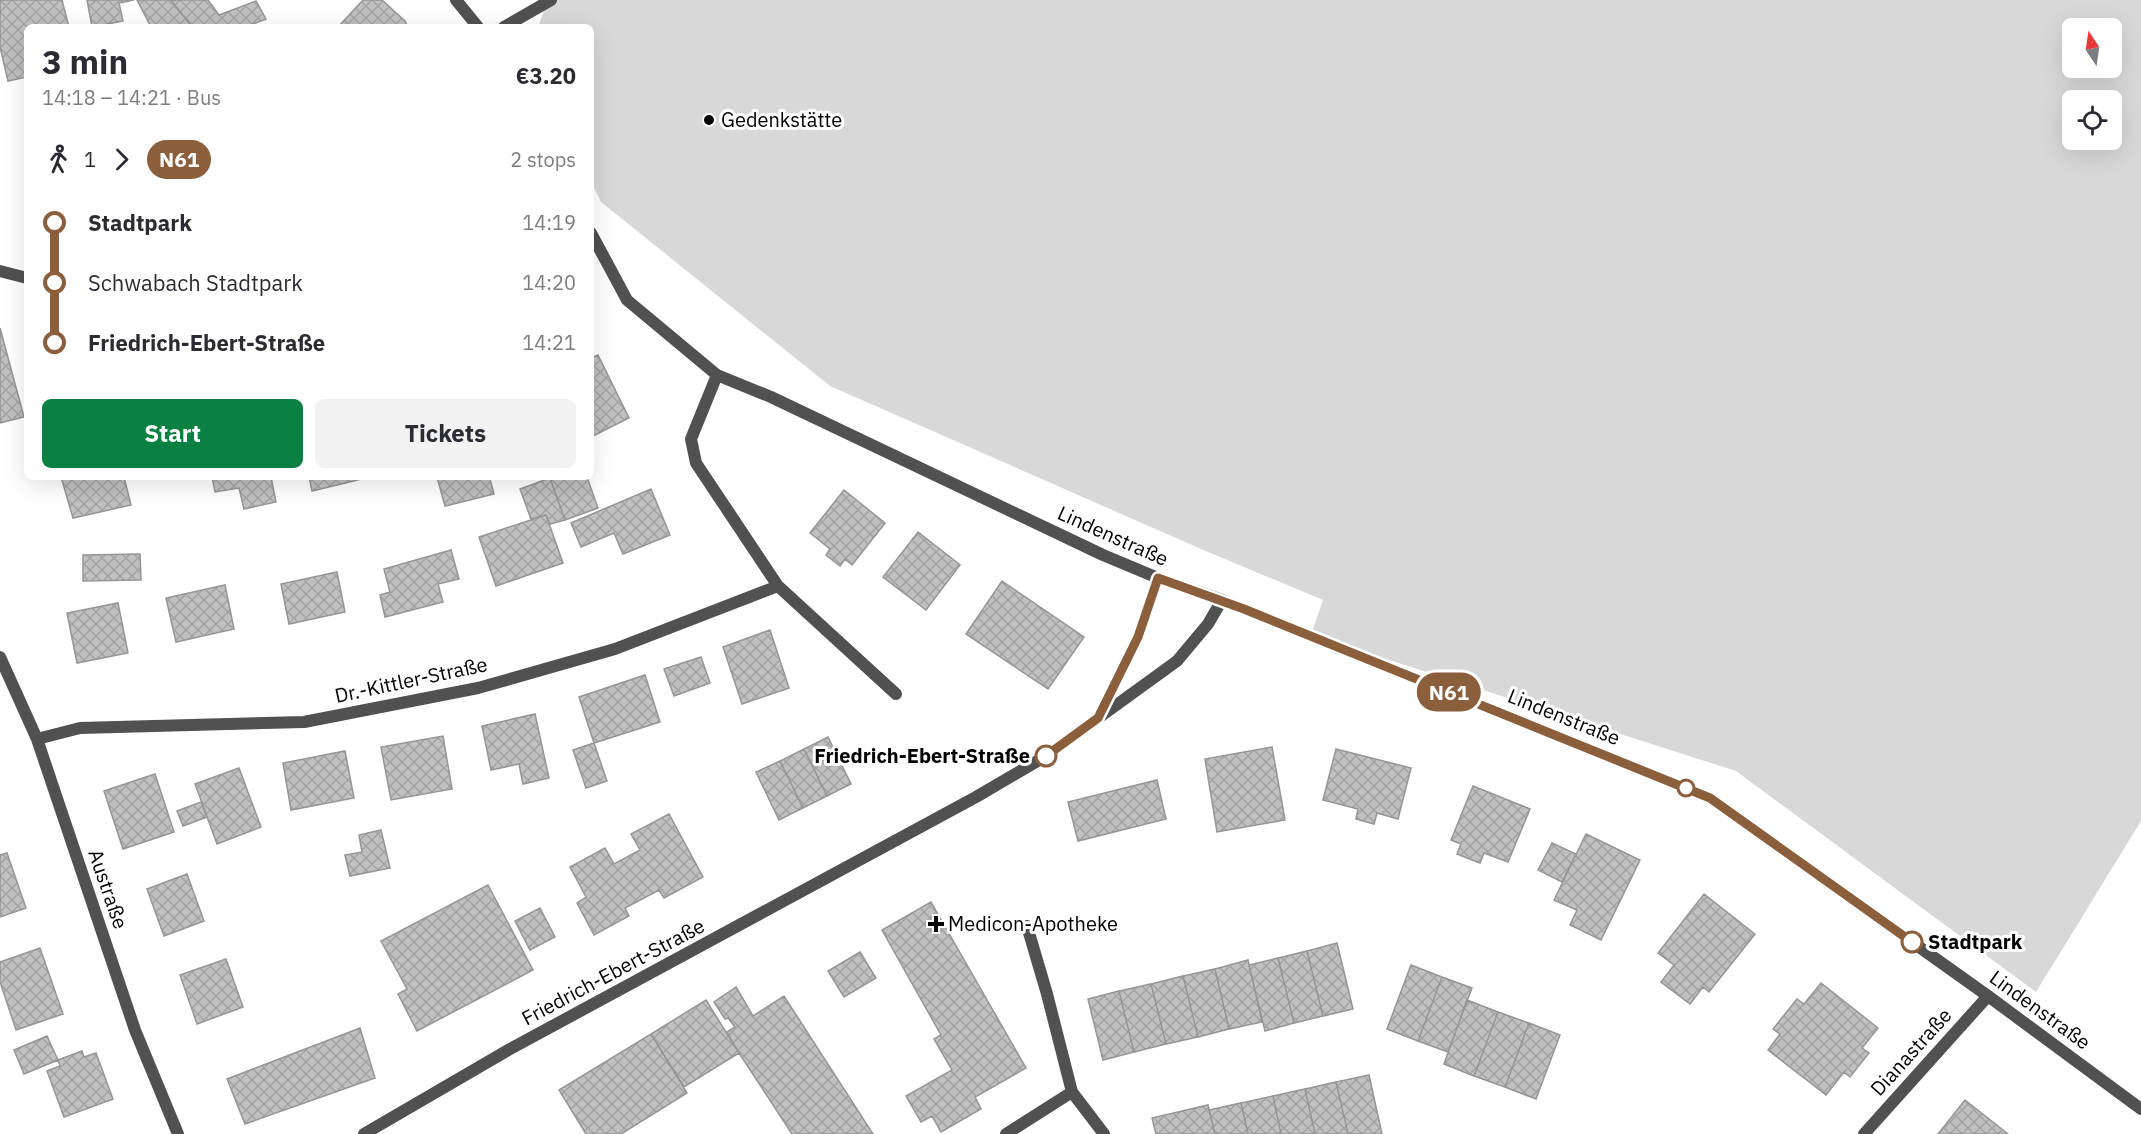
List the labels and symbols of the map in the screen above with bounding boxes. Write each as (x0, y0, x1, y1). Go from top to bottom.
north arrow (2062, 18, 2122, 78)
place label: Gedenkstätte (721, 106, 842, 133)
marker: Gedenkstätte (702, 113, 716, 127)
street label: Lindenstraße (1054, 499, 1173, 572)
street label: Dr.-Kittler-Straße (332, 650, 490, 709)
line badge: N61 (1414, 672, 1484, 712)
street label: Lindenstraße (1504, 682, 1624, 751)
place label: Friedrich-Ebert-Straße (814, 742, 1030, 769)
marker: Friedrich-Ebert-Straße (1035, 745, 1057, 767)
unlabelled marker (1677, 779, 1695, 797)
street label: Austraße (82, 845, 135, 932)
place label: Medicon-Apotheke (948, 910, 1118, 937)
street label: Friedrich-Ebert-Straße (517, 912, 709, 1031)
marker: Medicon-Apotheke (929, 917, 943, 931)
place label: Stadtpark (1928, 928, 2023, 955)
marker: Stadtpark (1901, 931, 1923, 953)
street label: Lindenstraße (1984, 964, 2096, 1055)
street label: Dianastraße (1864, 1002, 1957, 1101)

